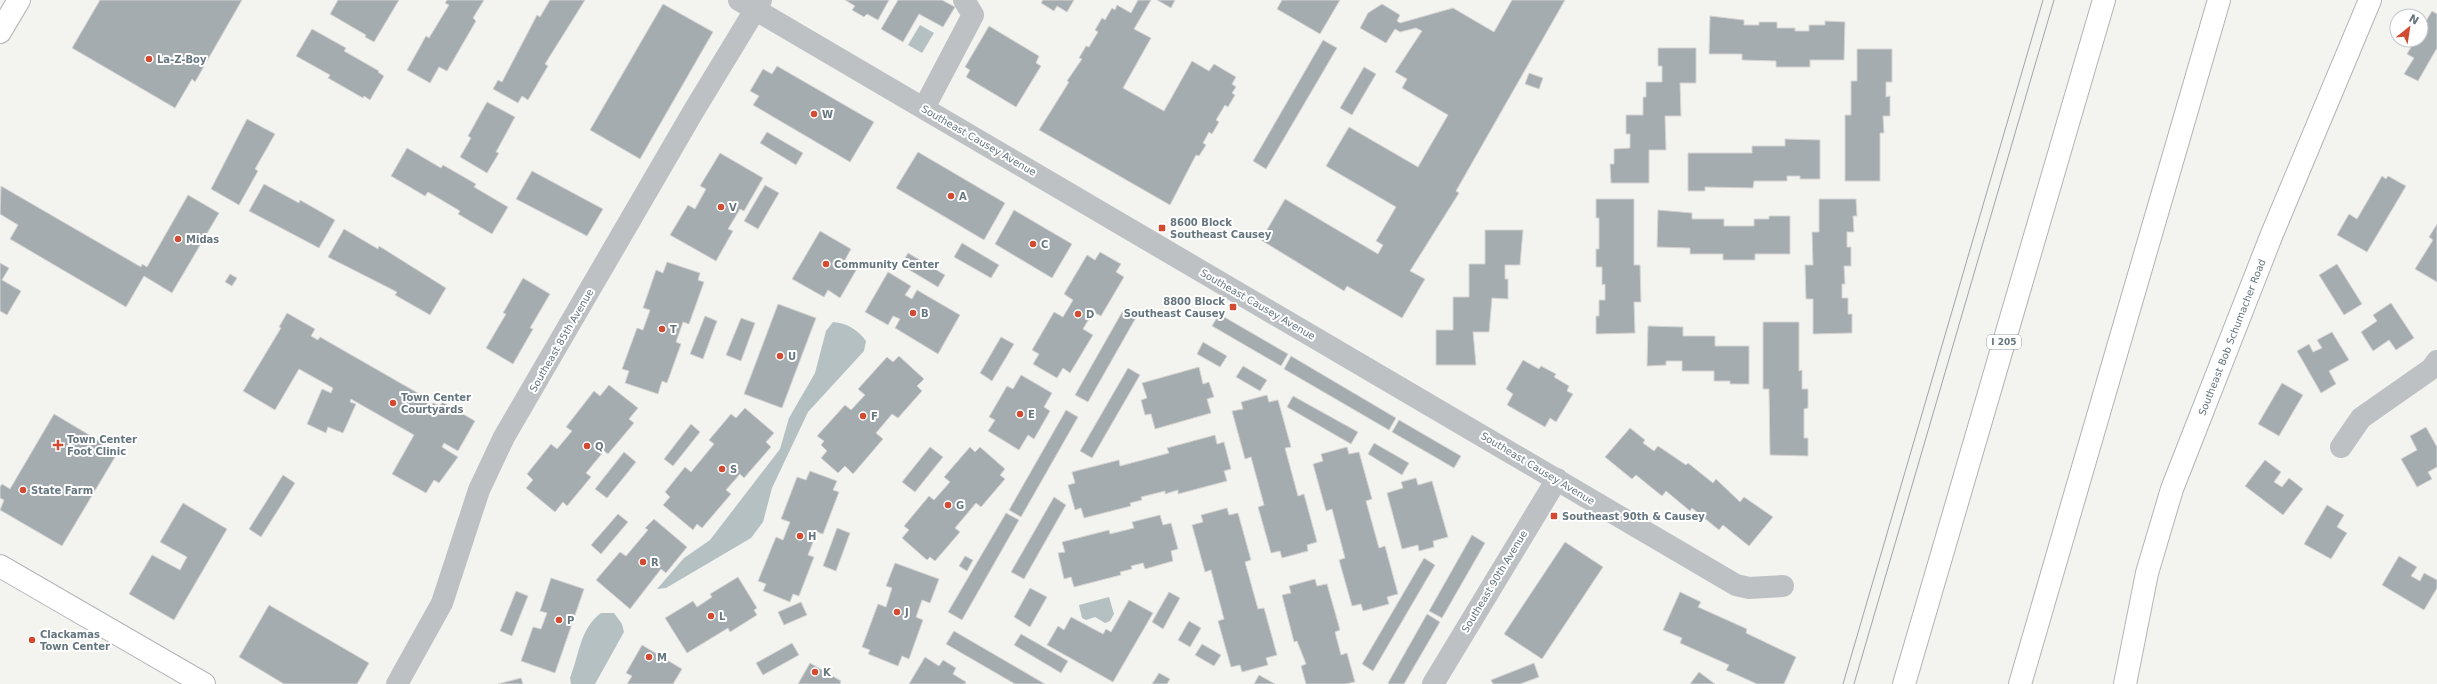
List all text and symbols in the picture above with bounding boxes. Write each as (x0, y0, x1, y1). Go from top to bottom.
north arrow (2389, 8, 2429, 48)
text: N (2407, 12, 2421, 28)
marker: La-Z-Boy (144, 54, 154, 64)
place label: La-Z-Boy (157, 54, 207, 65)
street label: Southeast Causey Avenue (919, 103, 1038, 178)
marker: W (809, 109, 819, 119)
place label: W (822, 109, 833, 120)
marker: A (946, 191, 956, 201)
place label: A (959, 191, 967, 202)
marker: V (716, 202, 726, 212)
place label: V (729, 202, 737, 213)
place label: 8600 Block Southeast Causey (1170, 217, 1272, 240)
marker: 8600 Block Southeast Causey (1157, 223, 1167, 233)
marker: Midas (173, 234, 183, 244)
place label: Midas (186, 234, 219, 245)
marker: C (1028, 239, 1038, 249)
place label: C (1041, 239, 1048, 250)
street label: Southeast Bob Schumacher Road (2196, 257, 2268, 417)
marker: Community Center (821, 259, 831, 269)
place label: Community Center (834, 259, 939, 270)
street label: Southeast Causey Avenue (1198, 267, 1317, 342)
street label: Southeast 85th Avenue (527, 287, 595, 394)
place label: 8800 Block Southeast Causey (1124, 296, 1225, 319)
marker: 8800 Block Southeast Causey (1228, 302, 1238, 312)
marker: B (908, 308, 918, 318)
place label: B (921, 308, 929, 319)
marker: D (1073, 309, 1083, 319)
place label: D (1086, 309, 1094, 320)
marker: T (657, 324, 667, 334)
place label: T (670, 324, 677, 335)
road number: I 205 (1987, 335, 2021, 349)
marker: U (775, 351, 785, 361)
place label: U (788, 351, 796, 362)
place label: Town Center Courtyards (401, 392, 471, 415)
marker: Town Center Courtyards (388, 398, 398, 408)
marker: E (1015, 409, 1025, 419)
place label: E (1028, 409, 1035, 420)
marker: F (858, 411, 868, 421)
place label: F (871, 411, 878, 422)
street label: Southeast Causey Avenue (1479, 430, 1597, 507)
place label: Town Center Foot Clinic (67, 434, 137, 457)
marker: Town Center Foot Clinic (52, 439, 64, 451)
marker: Q (582, 441, 592, 451)
place label: Q (595, 441, 604, 452)
marker: S (717, 464, 727, 474)
place label: S (730, 464, 737, 475)
marker: State Farm (18, 485, 28, 495)
place label: State Farm (31, 485, 93, 496)
marker: G (943, 500, 953, 510)
place label: G (956, 500, 964, 511)
marker: Southeast 90th & Causey (1549, 511, 1559, 521)
place label: Southeast 90th & Causey (1562, 511, 1705, 522)
street label: Southeast 90th Avenue (1460, 528, 1529, 634)
marker: H (795, 531, 805, 541)
place label: H (808, 531, 816, 542)
marker: R (638, 557, 648, 567)
place label: R (651, 557, 659, 568)
marker: J (892, 607, 902, 617)
place label: J (904, 607, 909, 618)
marker: L (706, 611, 716, 621)
place label: L (719, 611, 726, 622)
marker: P (554, 615, 564, 625)
place label: P (567, 615, 574, 626)
place label: Clackamas Town Center (40, 629, 110, 652)
marker: Clackamas Town Center (27, 635, 37, 645)
marker: M (644, 652, 654, 662)
place label: M (657, 652, 667, 663)
marker: K (810, 667, 820, 677)
place label: K (823, 667, 832, 678)

